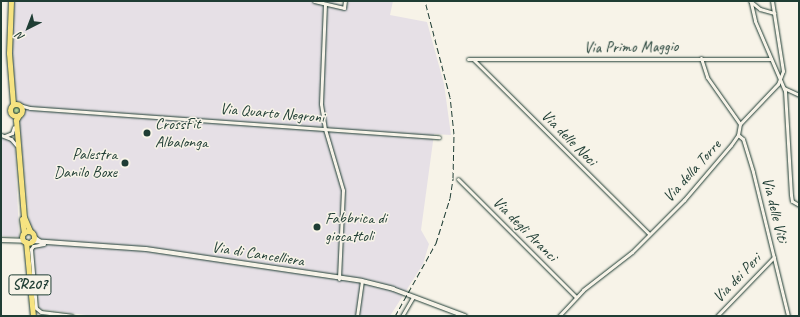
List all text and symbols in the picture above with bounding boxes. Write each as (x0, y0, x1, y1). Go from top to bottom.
north arrow (8, 8, 48, 48)
text: N (13, 29, 27, 44)
street label: Via Primo Maggio (583, 37, 679, 57)
street label: Via Quarto Negroni (219, 99, 325, 127)
street label: Via delle Noci (537, 106, 601, 170)
place label: CrossFit Albalonga (155, 114, 207, 152)
marker: CrossFit Albalonga (142, 128, 152, 138)
street label: Via della Torre (659, 136, 725, 206)
place label: Palestra Danilo Boxe (54, 144, 117, 182)
marker: Palestra Danilo Boxe (120, 158, 130, 168)
street label: Via delle Viti (758, 176, 792, 244)
street label: Via degli Aranci (488, 192, 562, 266)
place label: Fabbrica di giocattoli (325, 208, 387, 246)
marker: Fabbrica di giocattoli (312, 222, 322, 232)
street label: Via di Cancelliera (211, 237, 305, 271)
street label: Via dei Peri (709, 250, 765, 306)
road number: SR207 (8, 272, 52, 298)

